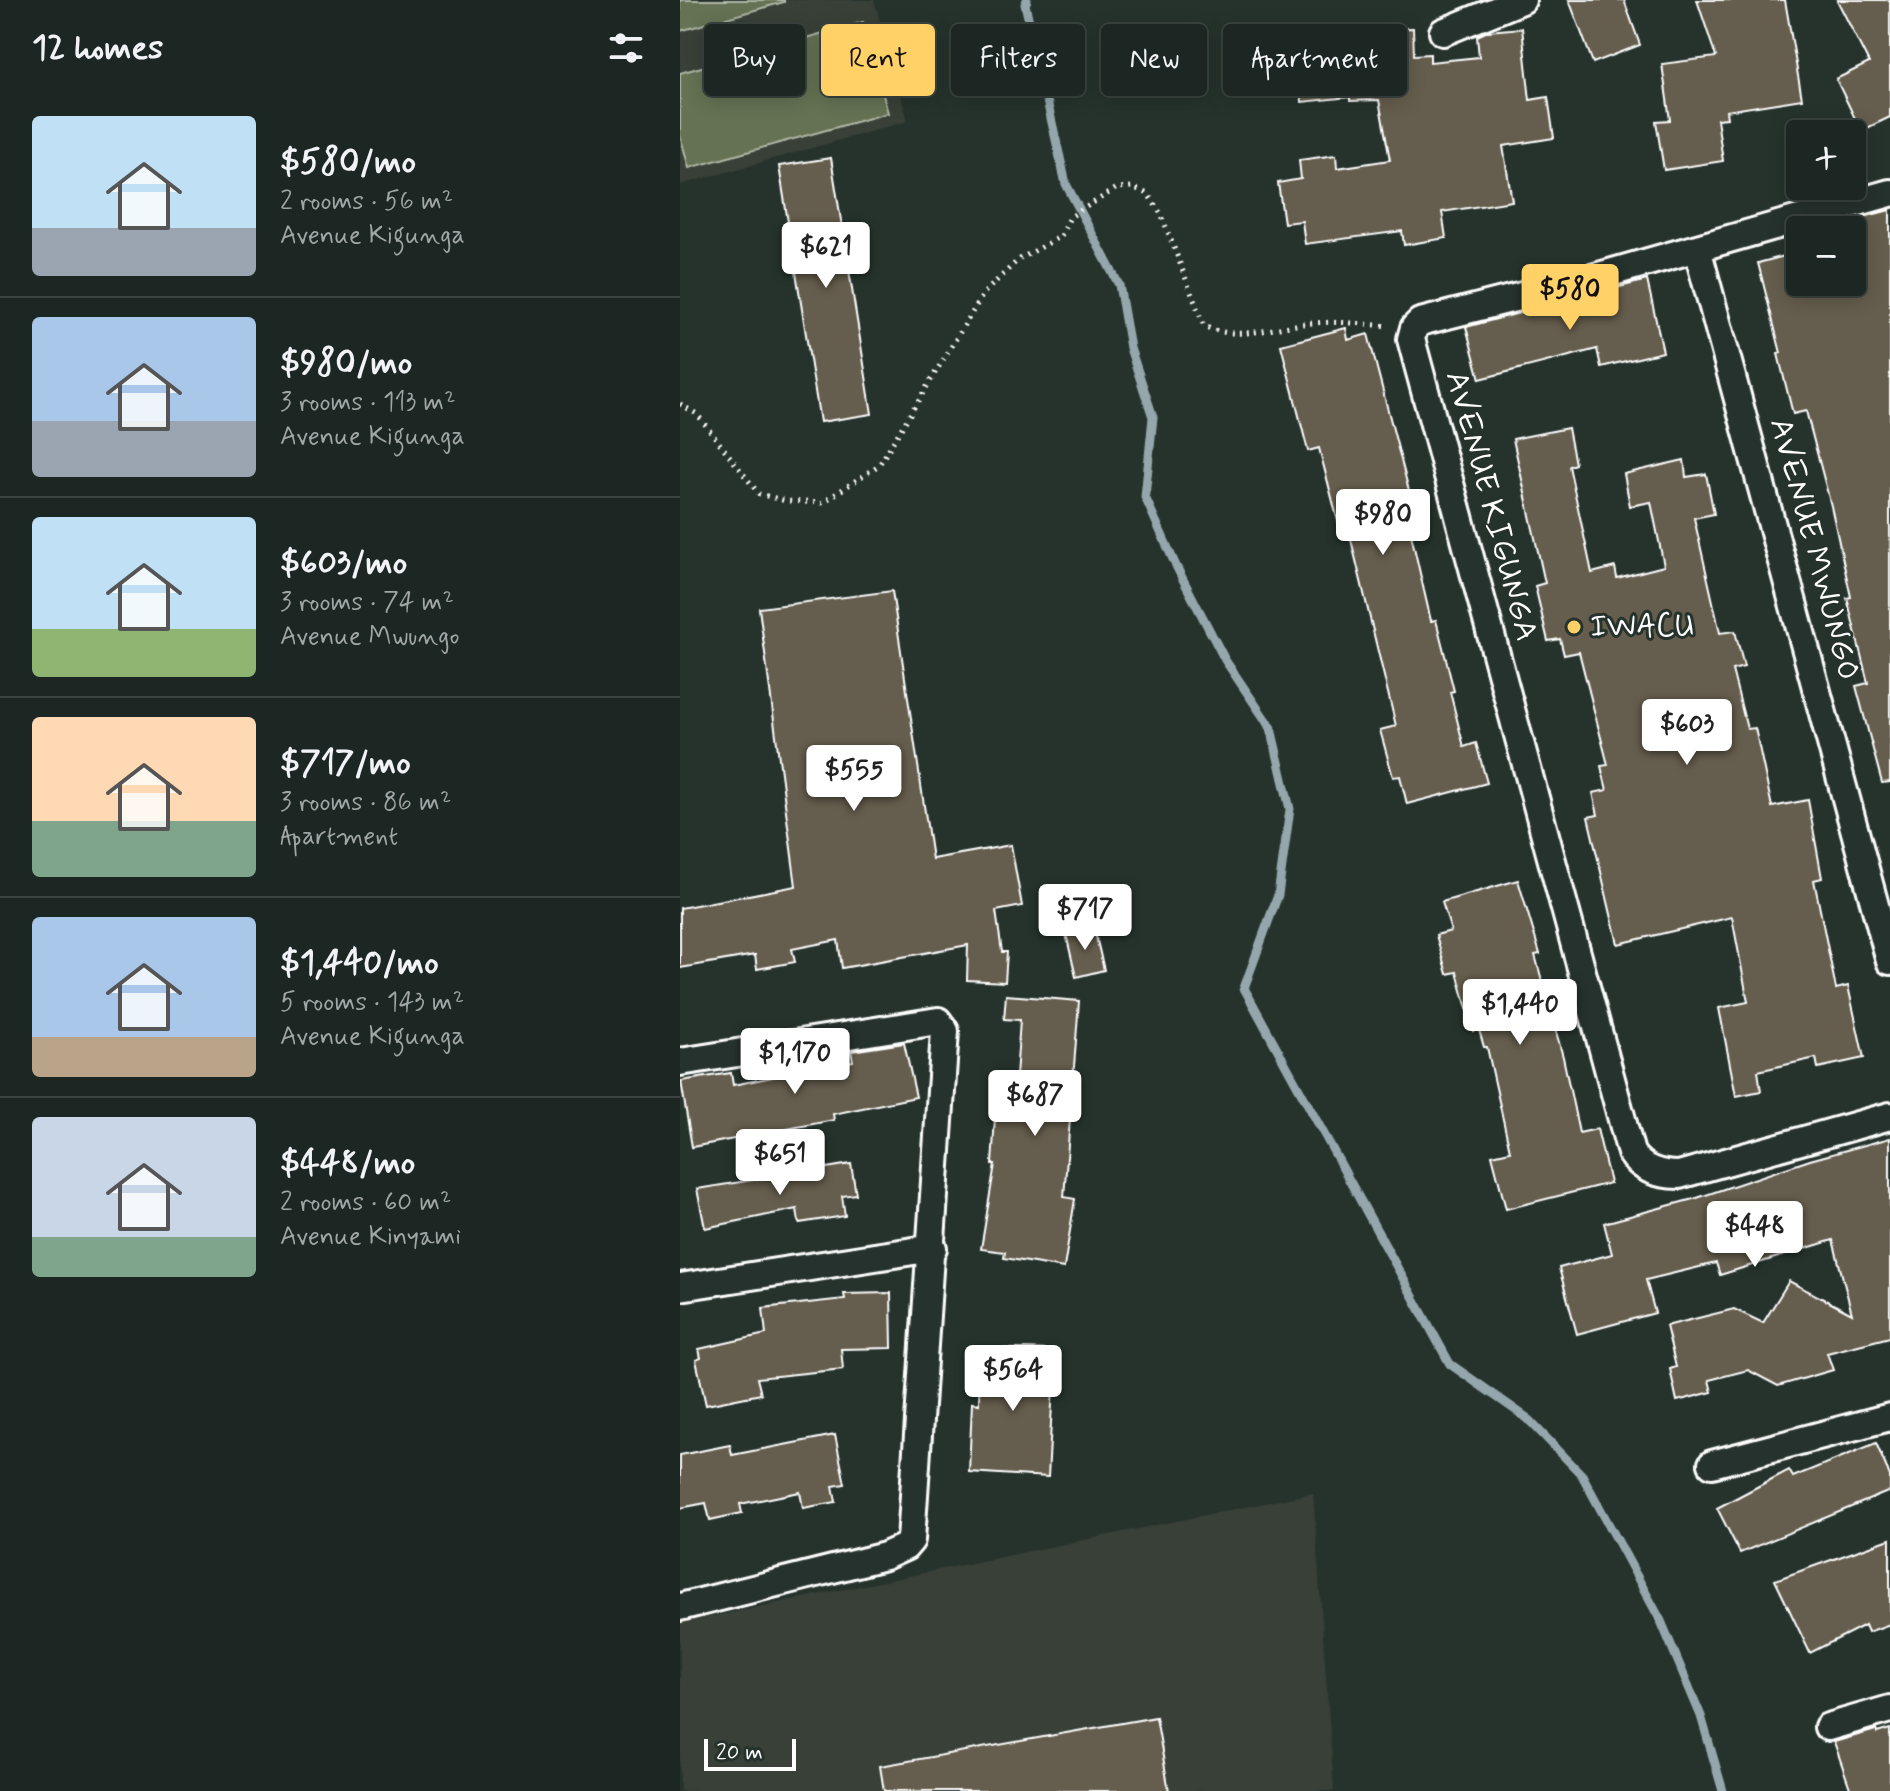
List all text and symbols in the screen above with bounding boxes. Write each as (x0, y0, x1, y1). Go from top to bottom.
chip: Buy (704, 24, 805, 96)
chip: Rent (821, 24, 935, 96)
chip: Filters (951, 24, 1085, 96)
chip: New (1101, 24, 1207, 96)
chip: Apartment (1223, 24, 1407, 96)
text: 12 homes (32, 26, 163, 71)
icon: filters (604, 26, 648, 70)
map controls (1786, 120, 1866, 296)
button: + (1786, 120, 1866, 200)
text: $580/mo (280, 140, 416, 185)
icon: home (96, 148, 192, 244)
text: 2 rooms · 56 m² (280, 185, 453, 219)
button: − (1786, 216, 1866, 296)
text: Avenue Kigunga (280, 219, 465, 253)
pin: $621 (779, 222, 873, 290)
text: $621 (800, 231, 852, 265)
pin: $580 (1523, 264, 1617, 332)
text: $580 (1540, 273, 1600, 307)
text: $980/mo (280, 341, 412, 386)
icon: home (96, 349, 192, 445)
street label: AVENUE KIGUNGA (1435, 366, 1547, 646)
text: 3 rooms · 113 m² (280, 386, 456, 420)
street label: AVENUE MWUNGO (1759, 413, 1869, 685)
text: Avenue Kigunga (280, 420, 465, 454)
pin: $980 (1336, 489, 1430, 557)
text: $980 (1354, 498, 1412, 532)
text: $603/mo (280, 541, 407, 586)
icon: home (96, 549, 192, 645)
text: 3 rooms · 74 m² (280, 586, 454, 620)
place label: IWACU (1590, 606, 1694, 648)
marker: IWACU (1565, 618, 1583, 636)
text: Avenue Mwungo (280, 620, 460, 654)
pin: $603 (1640, 699, 1734, 767)
text: $603 (1660, 708, 1714, 742)
text: $717/mo (280, 741, 411, 786)
pin: $555 (807, 745, 901, 813)
icon: home (96, 749, 192, 845)
text: $555 (824, 754, 884, 788)
text: 3 rooms · 86 m² (280, 786, 451, 820)
text: Apartment (280, 820, 398, 854)
pin: $717 (1038, 884, 1132, 952)
text: $717 (1057, 893, 1113, 927)
text: $1,440/mo (280, 941, 439, 986)
icon: home (96, 949, 192, 1045)
pin: $1,440 (1455, 979, 1585, 1047)
text: 5 rooms · 143 m² (280, 986, 464, 1020)
text: $1,440 (1481, 988, 1559, 1022)
text: Avenue Kigunga (280, 1020, 465, 1054)
pin: $1,170 (730, 1028, 860, 1096)
text: $1,170 (759, 1037, 831, 1071)
pin: $687 (988, 1070, 1082, 1138)
text: $687 (1006, 1079, 1064, 1113)
pin: $651 (733, 1129, 827, 1197)
text: $651 (754, 1138, 806, 1172)
text: $448/mo (280, 1141, 415, 1186)
icon: home (96, 1149, 192, 1245)
text: 2 rooms · 60 m² (280, 1186, 451, 1220)
pin: $448 (1708, 1201, 1802, 1269)
text: $448 (1725, 1210, 1785, 1244)
text: Avenue Kinyami (280, 1220, 461, 1254)
pin: $564 (966, 1345, 1060, 1413)
text: $564 (983, 1354, 1043, 1388)
scale bar (704, 1735, 796, 1771)
text: 20 m (716, 1739, 763, 1767)

